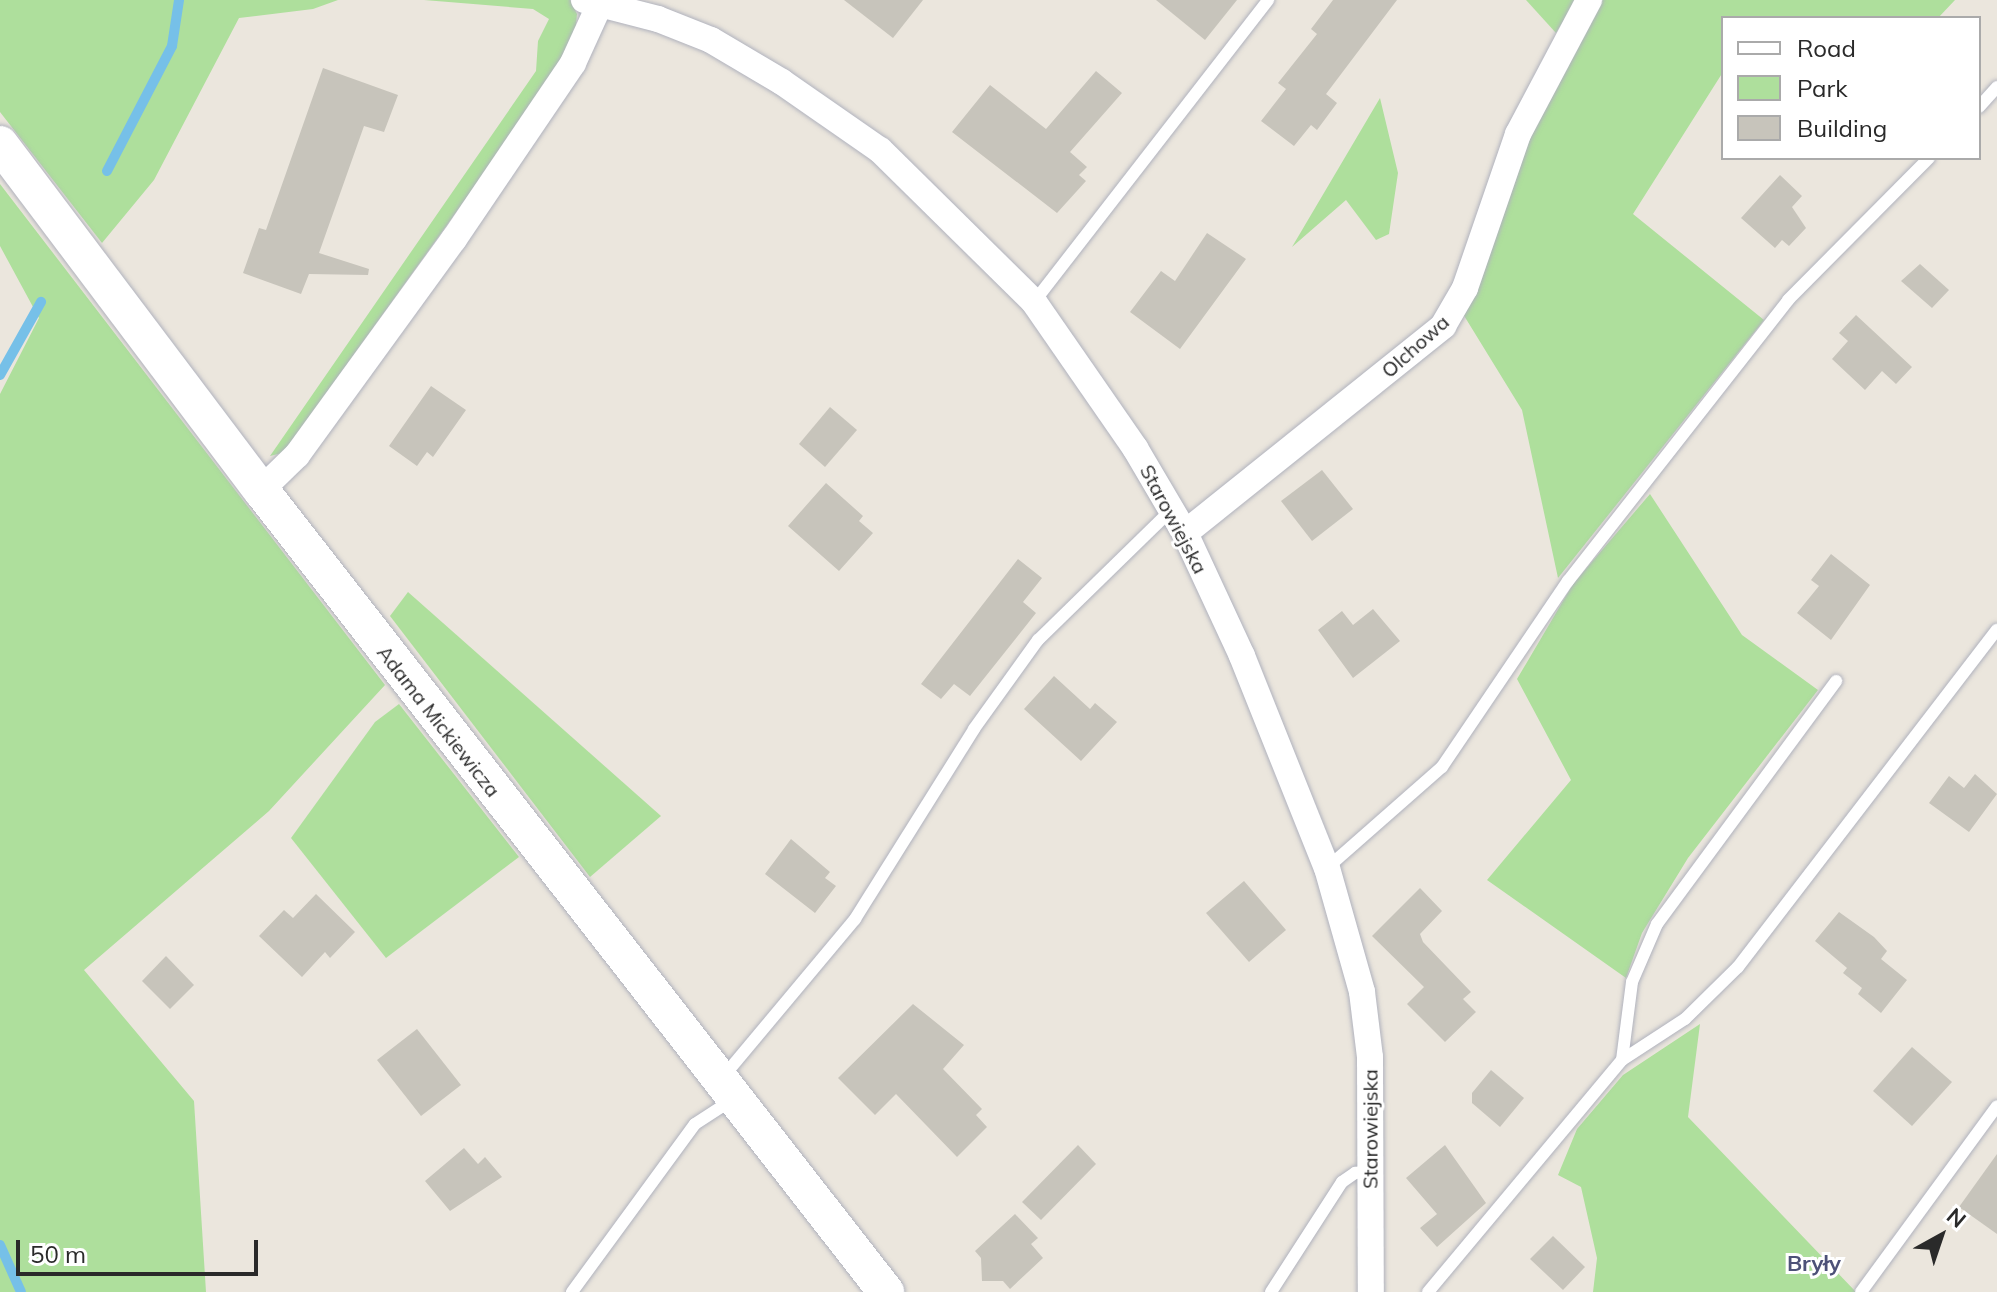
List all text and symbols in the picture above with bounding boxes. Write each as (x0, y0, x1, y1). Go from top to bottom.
legend (1721, 16, 1981, 160)
text: Road (1797, 33, 1856, 63)
text: Park (1797, 73, 1848, 103)
text: Building (1797, 113, 1887, 143)
street label: Olchowa (1376, 310, 1454, 382)
street label: Starowiejska (1135, 461, 1213, 577)
street label: Adama Mickiewicza (372, 641, 506, 801)
street label: Starowiejska (1358, 1069, 1382, 1189)
north arrow (1901, 1196, 1981, 1276)
text: N (1941, 1202, 1972, 1234)
scale bar (20, 1224, 262, 1274)
text: 50 m (30, 1239, 86, 1269)
district label: Bryły (1787, 1251, 1841, 1277)

